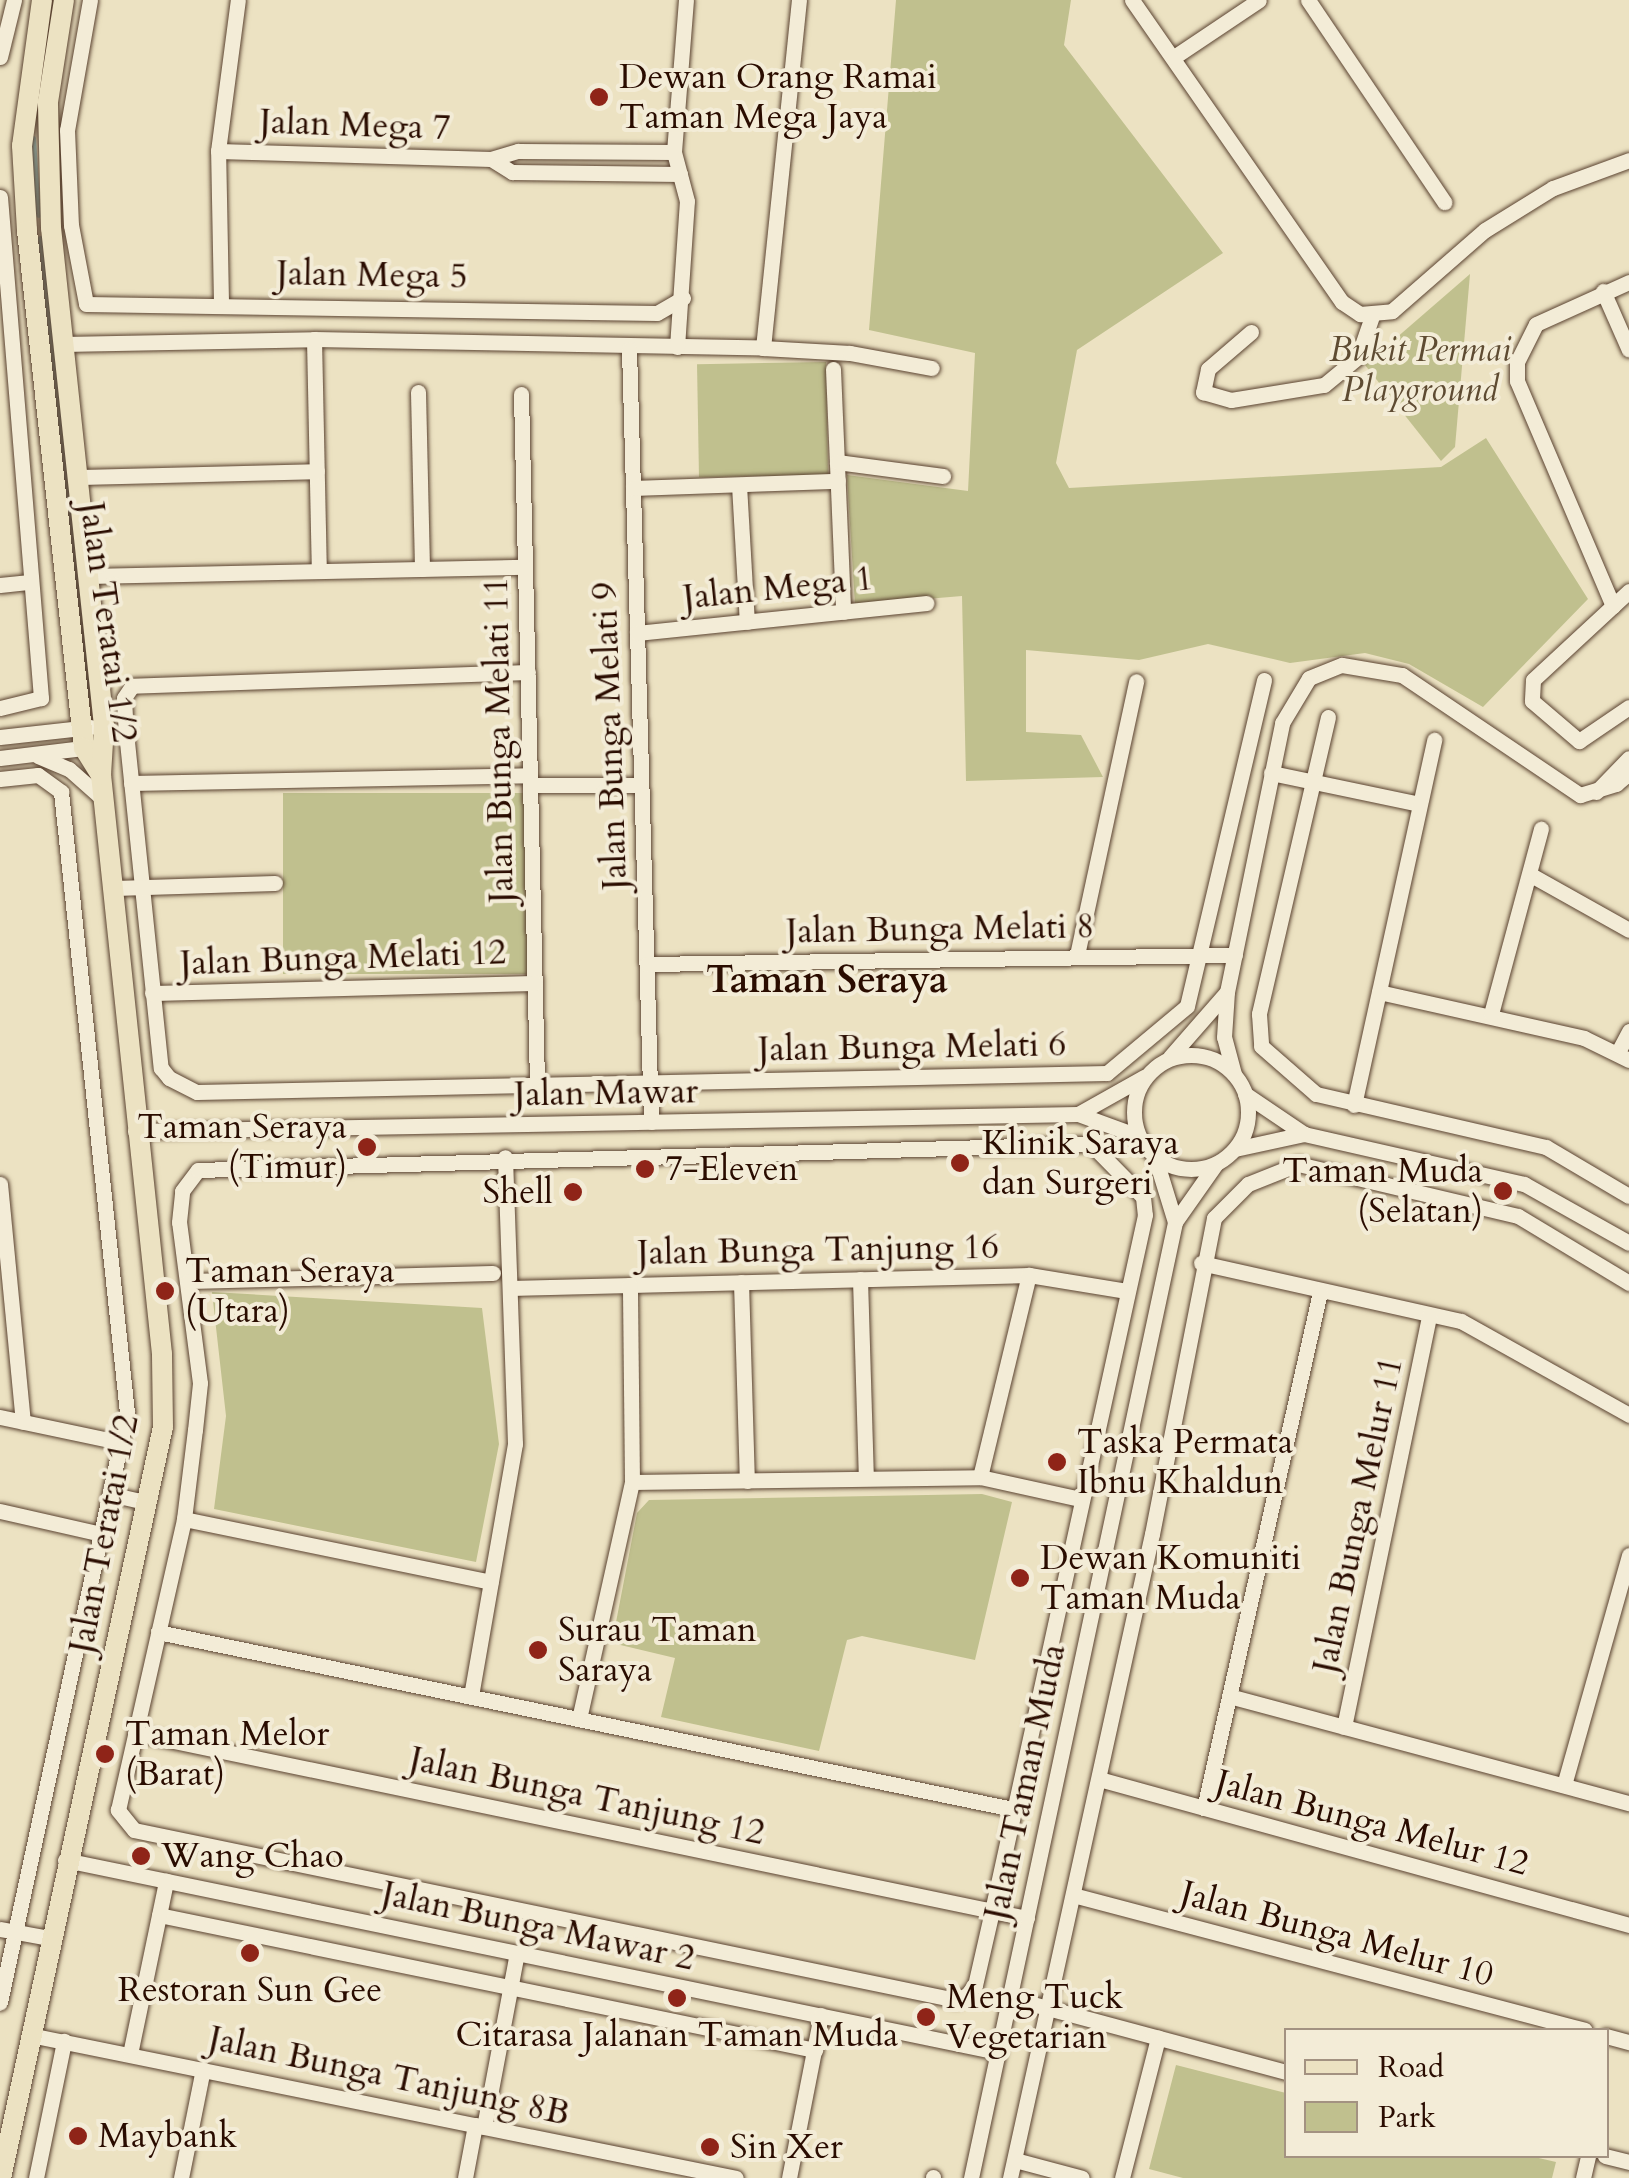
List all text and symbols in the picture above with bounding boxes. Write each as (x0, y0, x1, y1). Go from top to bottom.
place label: Dewan Orang Ramai Taman Mega Jaya (619, 56, 937, 138)
marker: Dewan Orang Ramai Taman Mega Jaya (588, 86, 610, 108)
street label: Jalan Mega 7 (259, 101, 451, 149)
street label: Jalan Mega 5 (276, 252, 468, 298)
park label: Bukit Permai Playground (1329, 329, 1511, 411)
street label: Jalan Teratai 1/2 (70, 499, 146, 745)
street label: Jalan Mega 1 (681, 557, 875, 619)
street label: Jalan Bunga Melati 11 (475, 576, 523, 904)
street label: Jalan Bunga Melati 9 (584, 581, 636, 891)
street label: Jalan Bunga Melati 8 (785, 905, 1095, 953)
street label: Jalan Bunga Melati 12 (179, 931, 507, 985)
district label: Taman Seraya (706, 958, 948, 1004)
street label: Jalan Bunga Melati 6 (757, 1023, 1067, 1071)
street label: Jalan Mawar (513, 1070, 699, 1116)
place label: Taman Seraya (Timur) (137, 1106, 347, 1188)
place label: Klinik Saraya dan Surgeri (982, 1122, 1179, 1204)
marker: Taman Seraya (Timur) (356, 1136, 378, 1158)
place label: 7-Eleven (665, 1148, 798, 1190)
marker: Klinik Saraya dan Surgeri (947, 1150, 973, 1176)
place label: Taman Muda (Selatan) (1282, 1150, 1483, 1232)
marker: 7-Eleven (634, 1158, 656, 1180)
place label: Shell (483, 1171, 553, 1213)
marker: Taman Muda (Selatan) (1492, 1180, 1514, 1202)
marker: Shell (562, 1181, 584, 1203)
street label: Jalan Bunga Tanjung 16 (637, 1226, 999, 1274)
place label: Taman Seraya (Utara) (185, 1250, 395, 1332)
marker: Taman Seraya (Utara) (154, 1280, 176, 1302)
street label: Jalan Bunga Melur 11 (1304, 1353, 1412, 1677)
street label: Jalan Teratai 1/2 (60, 1411, 148, 1657)
place label: Taska Permata Ibnu Khaldun (1077, 1421, 1293, 1503)
marker: Taska Permata Ibnu Khaldun (1046, 1451, 1068, 1473)
place label: Dewan Komuniti Taman Muda (1040, 1537, 1301, 1619)
marker: Dewan Komuniti Taman Muda (1009, 1567, 1031, 1589)
place label: Surau Taman Saraya (558, 1609, 757, 1691)
marker: Surau Taman Saraya (527, 1639, 549, 1661)
street label: Jalan Taman Muda (975, 1640, 1075, 1924)
place label: Taman Melor (Barat) (125, 1713, 329, 1795)
street label: Jalan Bunga Tanjung 12 (406, 1738, 768, 1854)
marker: Taman Melor (Barat) (94, 1743, 116, 1765)
street label: Jalan Bunga Melur 12 (1211, 1761, 1533, 1885)
place label: Wang Chao (161, 1835, 344, 1877)
marker: Wang Chao (130, 1845, 152, 1867)
street label: Jalan Bunga Mawar 2 (378, 1872, 698, 1980)
street label: Jalan Bunga Melur 10 (1176, 1872, 1498, 1996)
marker: Restoran Sun Gee (239, 1942, 261, 1964)
place label: Restoran Sun Gee (118, 1969, 382, 2011)
place label: Meng Tuck Vegetarian (946, 1976, 1123, 2058)
marker: Citarasa Jalanan Taman Muda (666, 1987, 688, 2009)
marker: Meng Tuck Vegetarian (915, 2006, 937, 2028)
place label: Citarasa Jalanan Taman Muda (456, 2014, 898, 2056)
street label: Jalan Bunga Tanjung 8B (205, 2017, 573, 2135)
legend (1284, 2028, 1609, 2158)
text: Road (1378, 2047, 1444, 2088)
text: Park (1378, 2097, 1436, 2138)
place label: Maybank (98, 2115, 237, 2157)
marker: Maybank (67, 2125, 89, 2147)
place label: Sin Xer (730, 2126, 843, 2168)
marker: Sin Xer (699, 2136, 721, 2158)

